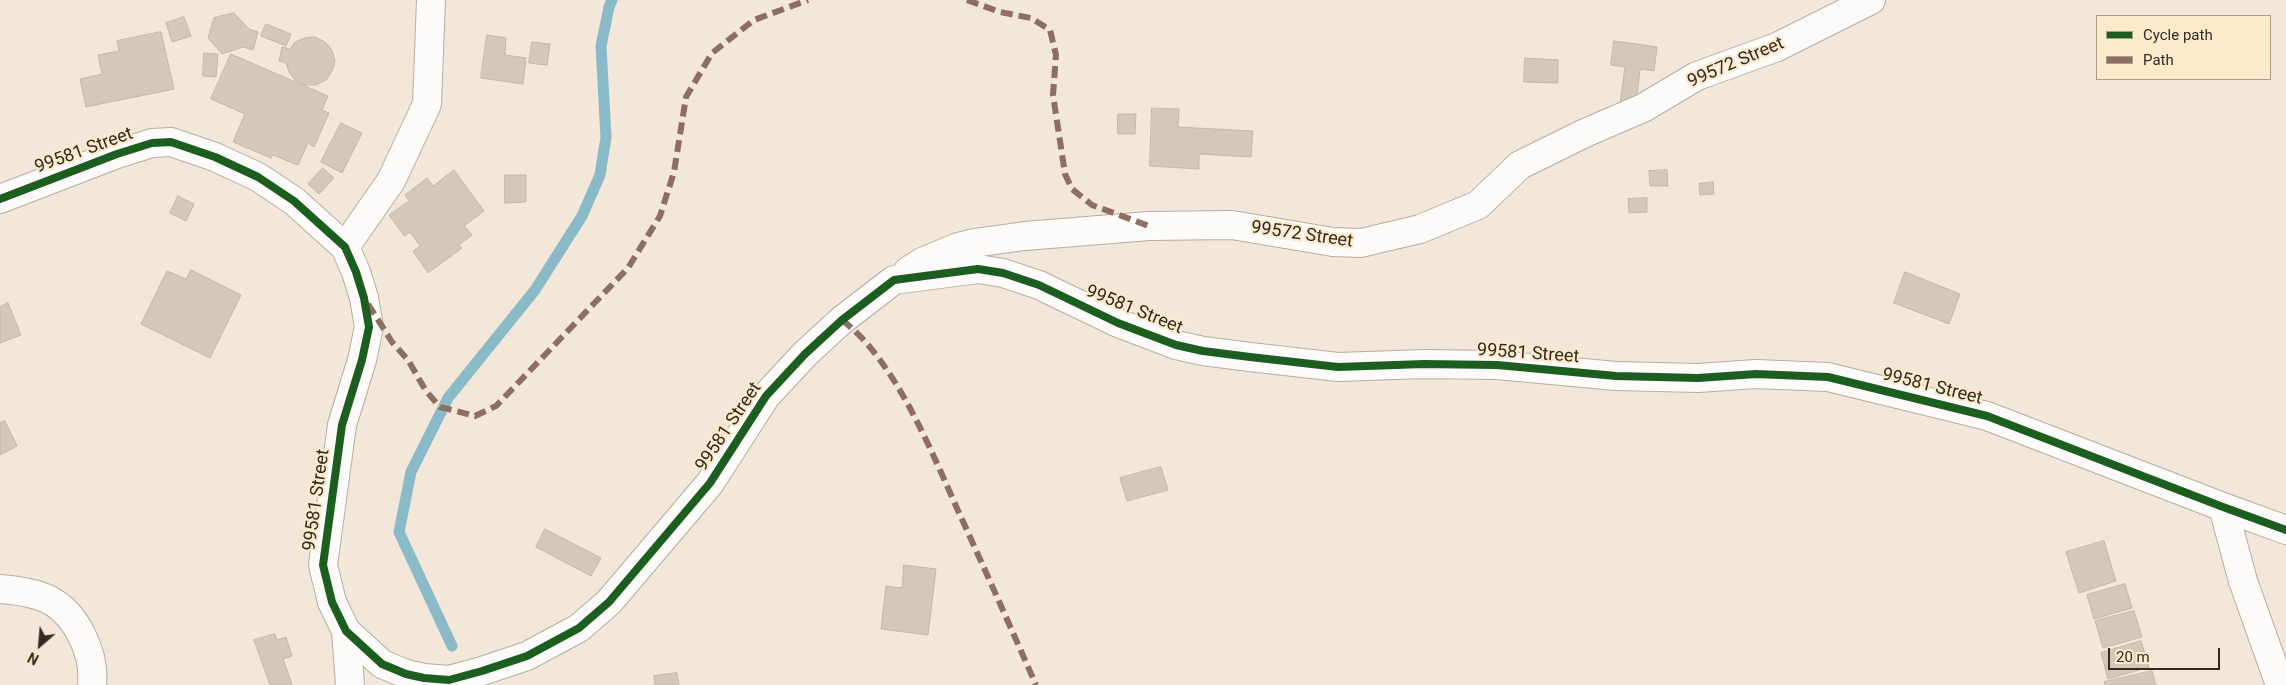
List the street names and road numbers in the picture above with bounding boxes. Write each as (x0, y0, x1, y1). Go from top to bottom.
street label: 99572 Street (1685, 33, 1787, 93)
street label: 99581 Street (32, 123, 136, 179)
street label: 99572 Street (1250, 217, 1354, 253)
street label: 99581 Street (1082, 281, 1186, 339)
street label: 99581 Street (1476, 340, 1580, 368)
street label: 99581 Street (1880, 364, 1984, 410)
street label: 99581 Street (691, 378, 767, 476)
street label: 99581 Street (299, 448, 335, 552)

